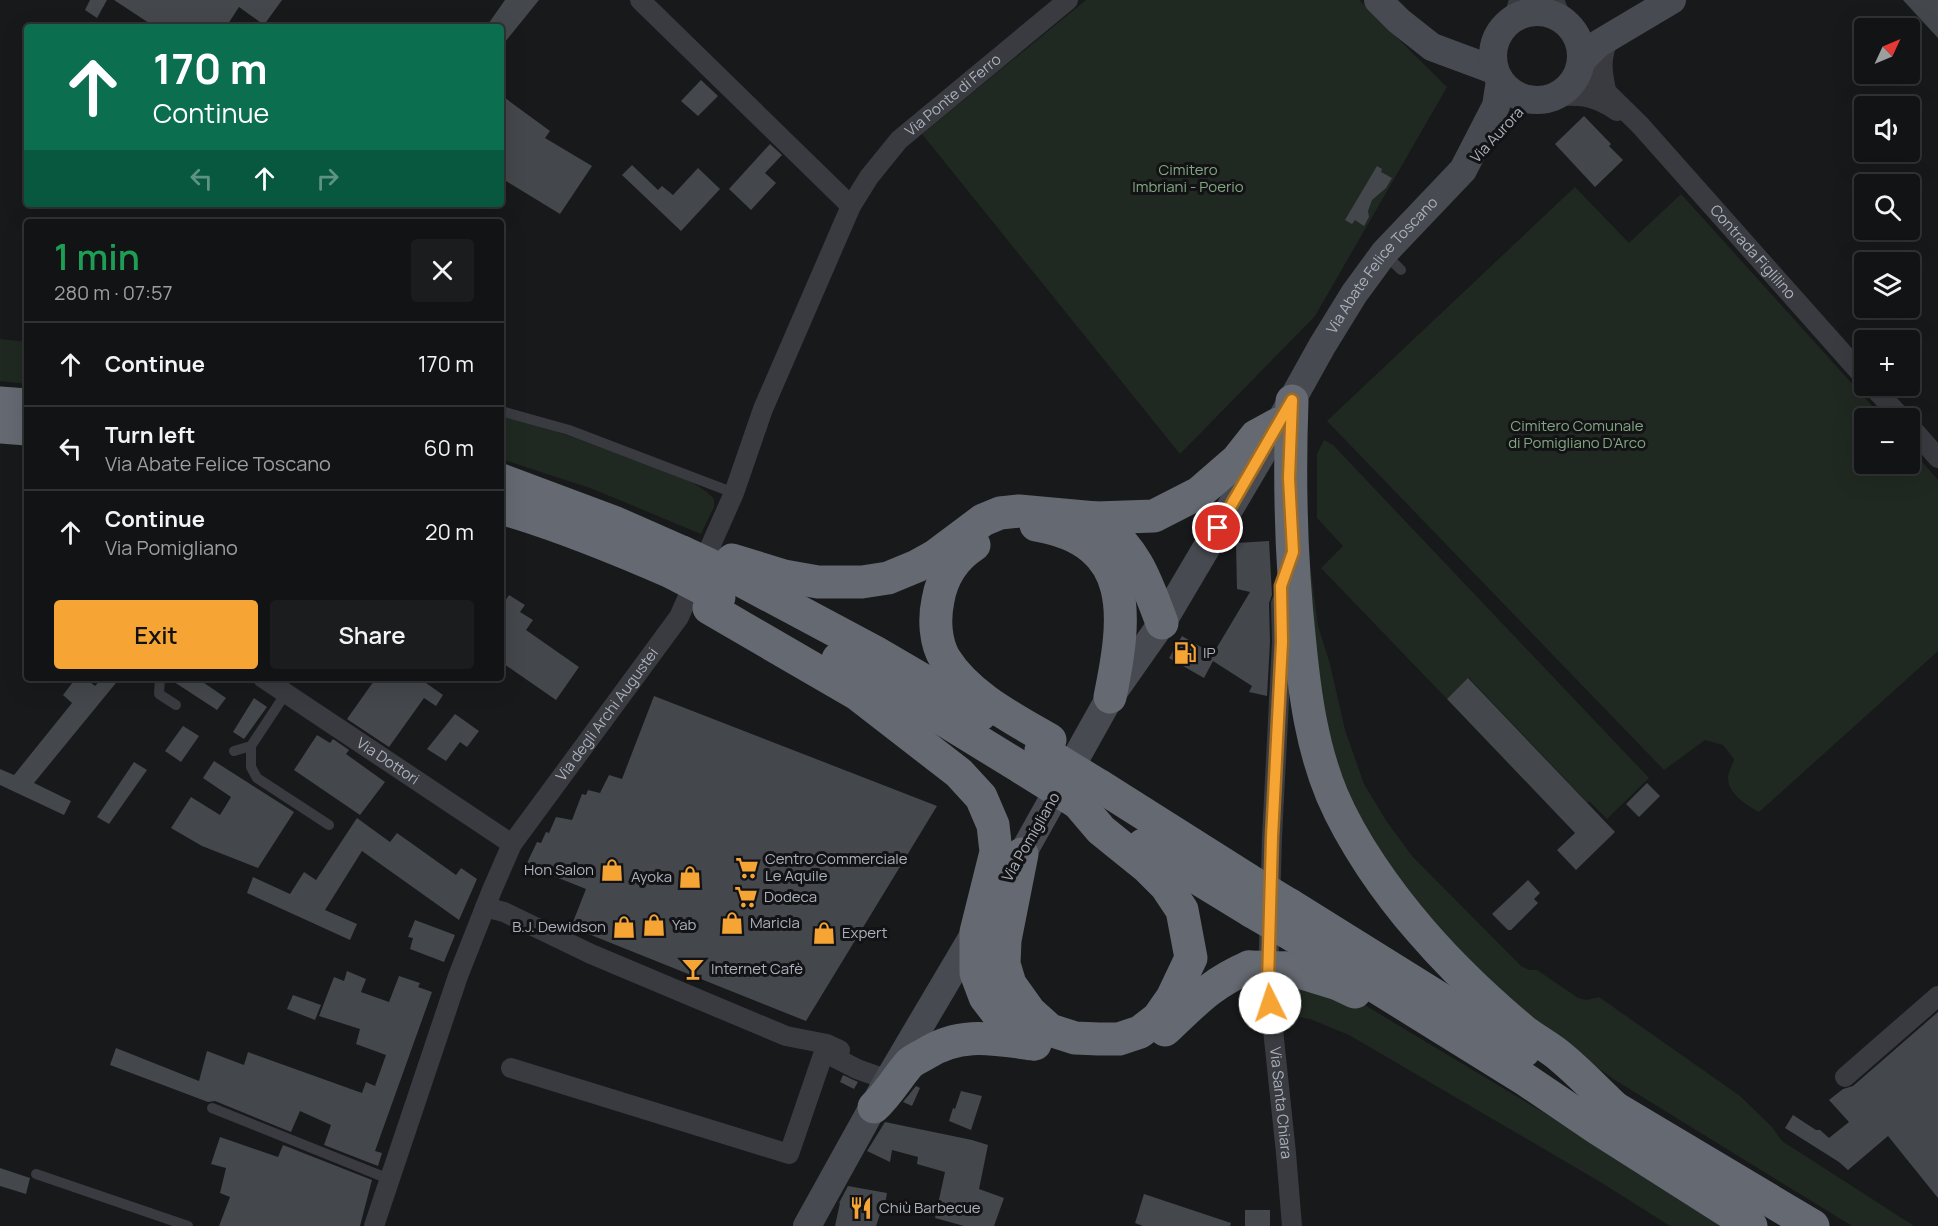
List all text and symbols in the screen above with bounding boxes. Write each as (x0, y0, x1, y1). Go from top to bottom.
north arrow (1854, 18, 1920, 84)
map controls (1854, 18, 1920, 474)
text: 170 m (153, 39, 268, 97)
icon: ahead (54, 48, 132, 126)
street label: Via Ponte di Ferro (900, 49, 1005, 141)
text: Continue (153, 94, 269, 131)
button: sound (1854, 96, 1920, 162)
street label: Via Aurora (1465, 102, 1528, 167)
park label: Cimitero Imbriani - Poerio (1132, 159, 1244, 197)
icon: left (185, 162, 218, 195)
icon: ahead (248, 162, 281, 195)
icon: right (311, 162, 344, 195)
button: search (1854, 174, 1920, 240)
street label: Via Abate Felice Toscano (1321, 192, 1442, 338)
street label: Contrada Figlilino (1706, 200, 1801, 304)
text: 1 min (54, 232, 140, 281)
button: close (411, 239, 474, 302)
button: layers (1854, 252, 1920, 318)
text: 280 m · 07:57 (54, 279, 173, 306)
button: + (1854, 330, 1920, 396)
icon: ahead (54, 348, 87, 381)
text: Continue (105, 349, 205, 379)
text: 170 m (418, 349, 474, 379)
button: − (1854, 408, 1920, 474)
park label: Cimitero Comunale di Pomigliano D'Arco (1508, 415, 1646, 453)
text: Turn left (105, 420, 195, 450)
icon: left (54, 432, 87, 465)
text: 60 m (424, 433, 474, 463)
text: Via Abate Felice Toscano (105, 450, 331, 477)
pin (1192, 502, 1243, 553)
text: Continue (105, 504, 205, 534)
icon: arrive (1201, 511, 1234, 544)
icon: ahead (54, 516, 87, 549)
text: 20 m (425, 517, 474, 547)
text: Via Pomigliano (105, 534, 238, 561)
button: Exit (54, 600, 258, 669)
button: Share (270, 600, 474, 669)
fuel station icon: IP (1172, 640, 1198, 666)
place label: IP (1203, 642, 1216, 663)
street label: Via degli Archi Augustei (551, 643, 663, 785)
street label: Via Dottori (353, 732, 424, 789)
street label: Via Pomigliano (997, 788, 1065, 885)
place label: Centro Commerciale Le Aquile (765, 848, 908, 886)
supermarket icon: Centro Commerciale Le Aquile (734, 855, 760, 881)
shop icon: Hon Salon (599, 857, 625, 883)
place label: Hon Salon (524, 859, 594, 880)
shop icon: Ayoka (677, 864, 703, 890)
place label: Ayoka (631, 866, 672, 887)
supermarket icon: Dodeca (733, 884, 759, 910)
place label: Dodeca (764, 886, 817, 907)
shop icon: Maricla (719, 910, 745, 936)
shop icon: Yab (641, 912, 667, 938)
place label: Maricla (750, 912, 800, 933)
shop icon: B.J. Dewidson (611, 914, 637, 940)
place label: Yab (672, 914, 696, 935)
place label: B.J. Dewidson (512, 916, 606, 937)
shop icon: Expert (811, 920, 837, 946)
place label: Expert (842, 922, 888, 943)
bar icon: Internet Cafè (680, 956, 706, 982)
place label: Internet Cafè (711, 958, 803, 979)
position arrow (1238, 971, 1302, 1035)
street label: Via Santa Chiara (1265, 1046, 1297, 1160)
restaurant icon: Chiù Barbecue (848, 1195, 874, 1221)
place label: Chiù Barbecue (879, 1197, 981, 1218)

